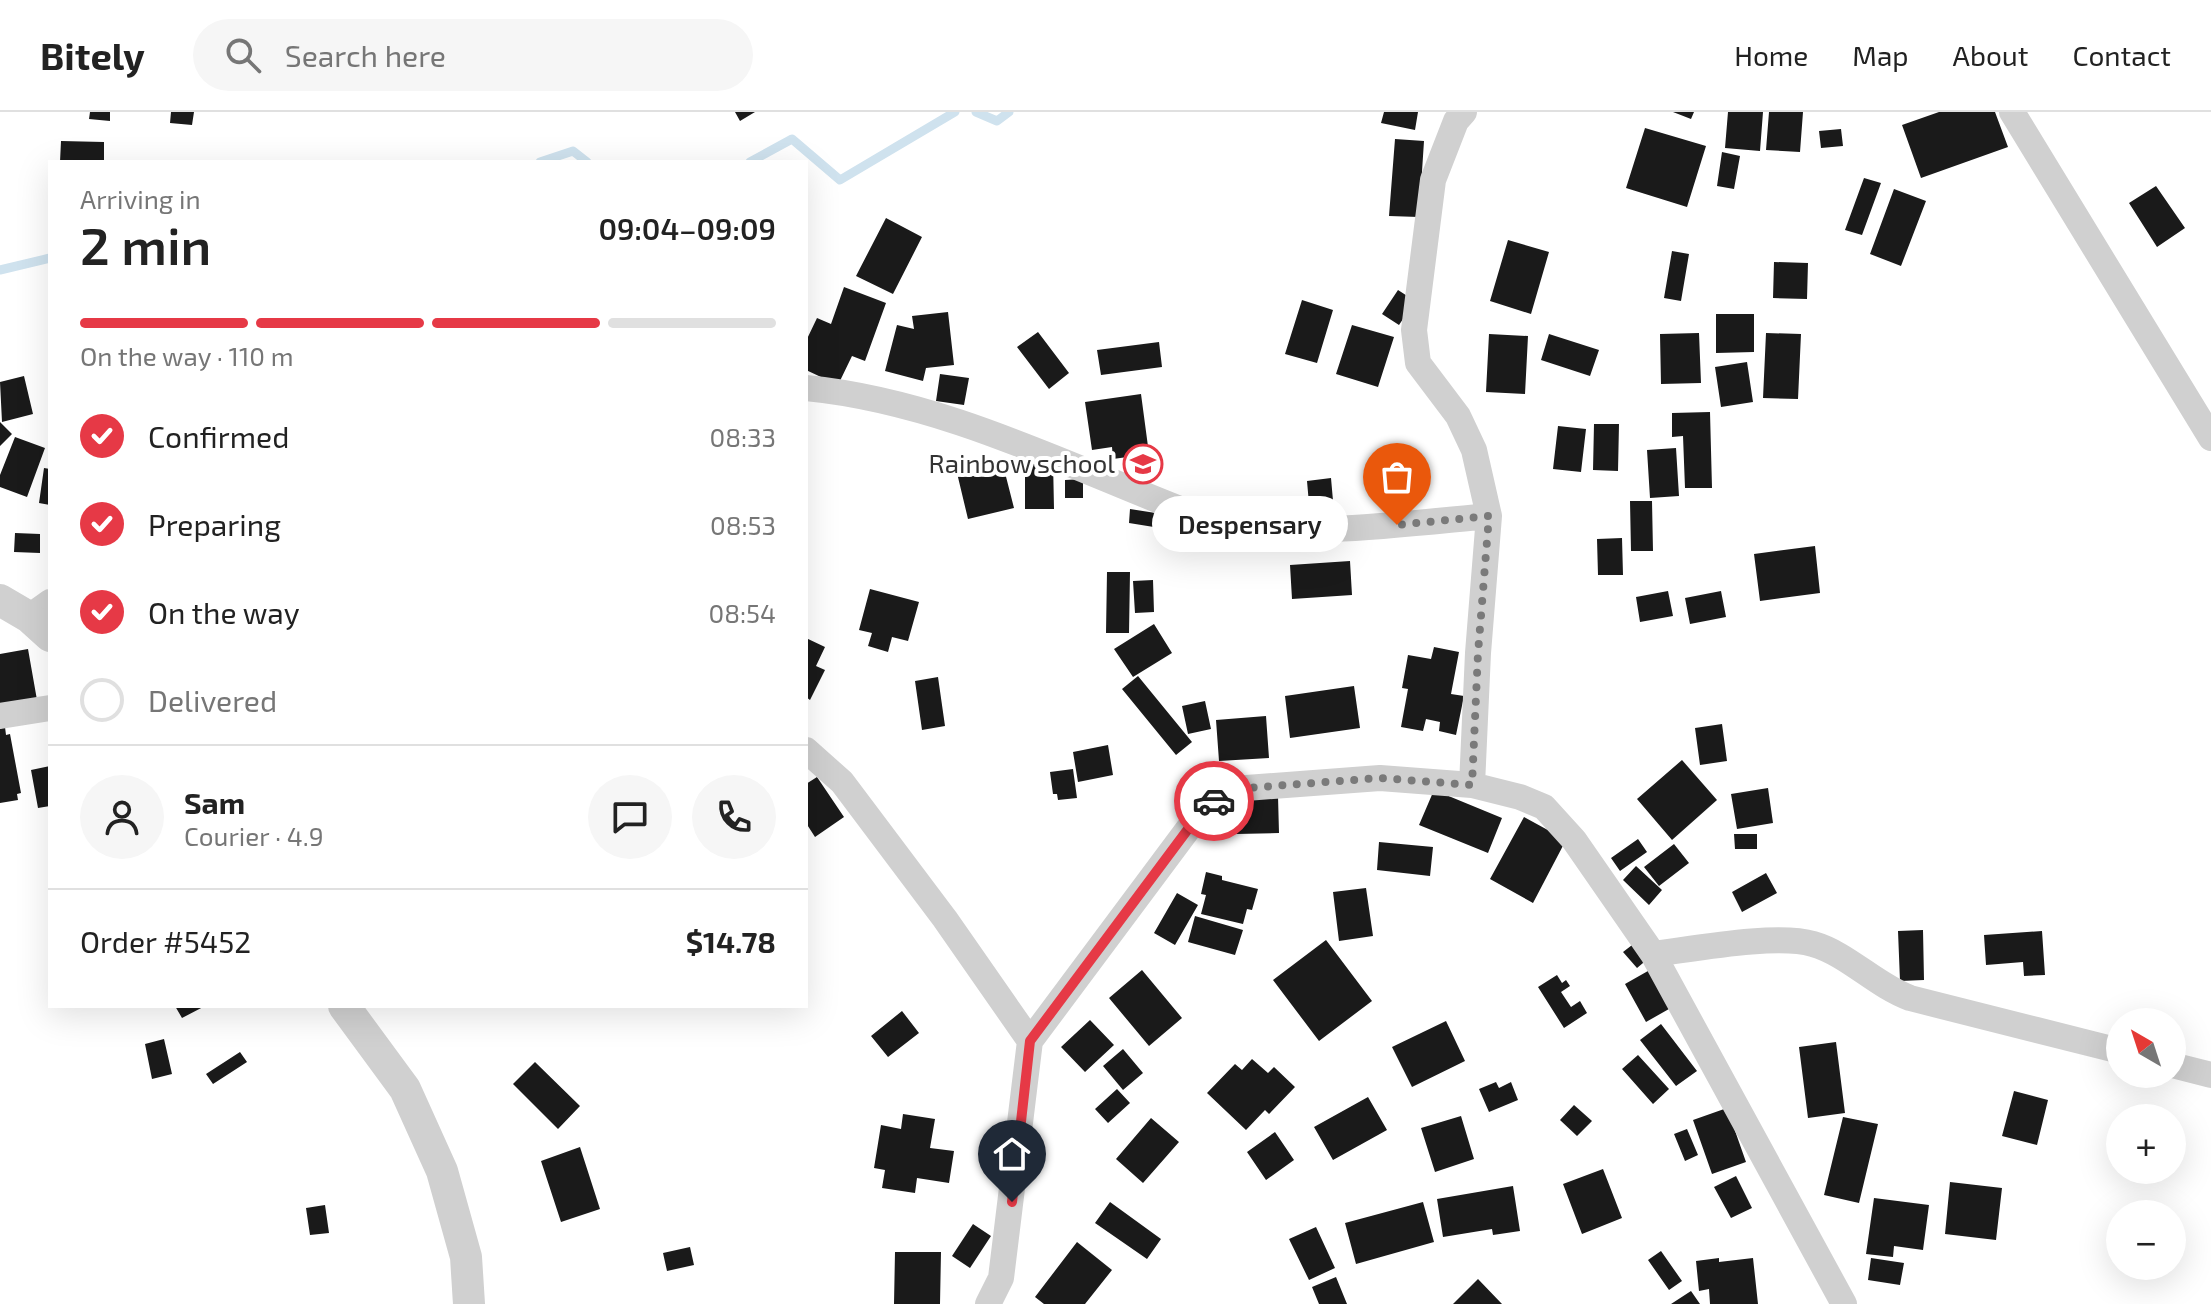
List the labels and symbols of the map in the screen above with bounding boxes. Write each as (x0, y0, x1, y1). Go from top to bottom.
school or university icon: Rainbow school (1122, 443, 1164, 485)
pin (1363, 443, 1431, 525)
place label: Rainbow school (929, 447, 1115, 478)
callout: Despensary (1153, 497, 1349, 553)
courier (1174, 761, 1254, 841)
north arrow (2106, 1008, 2186, 1088)
pin (978, 1120, 1046, 1202)

